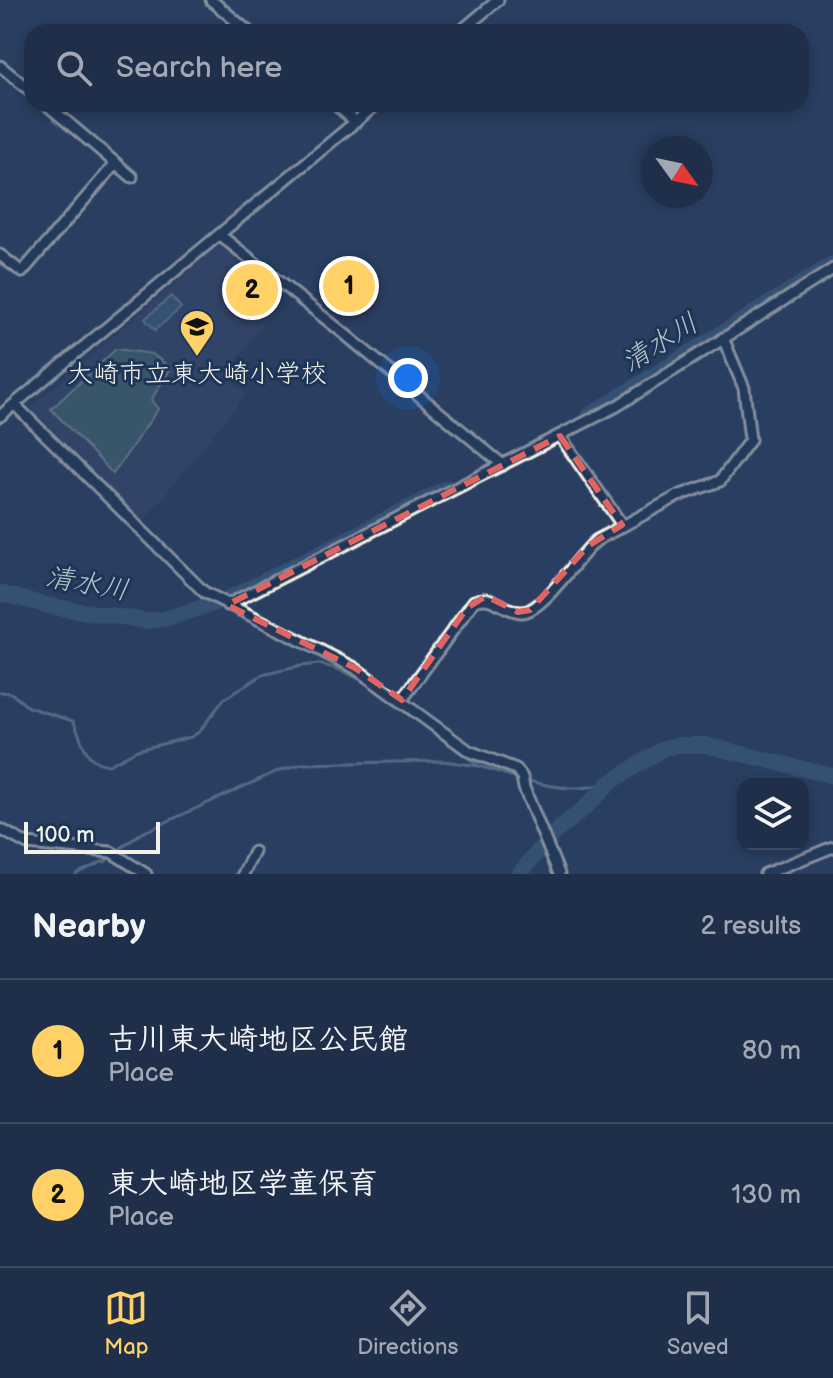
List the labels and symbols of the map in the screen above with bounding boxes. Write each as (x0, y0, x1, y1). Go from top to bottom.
north arrow (641, 136, 713, 208)
pin: 1 (323, 256, 375, 316)
pin: 2 (226, 260, 278, 320)
water label: 清水川 (616, 307, 704, 379)
school or university icon: 大崎市立東大崎小学校 (178, 308, 216, 358)
your location (388, 358, 428, 398)
place label: 大崎市立東大崎小学校 (67, 359, 327, 390)
water label: 清水川 (43, 560, 131, 608)
scale bar (24, 818, 160, 854)

